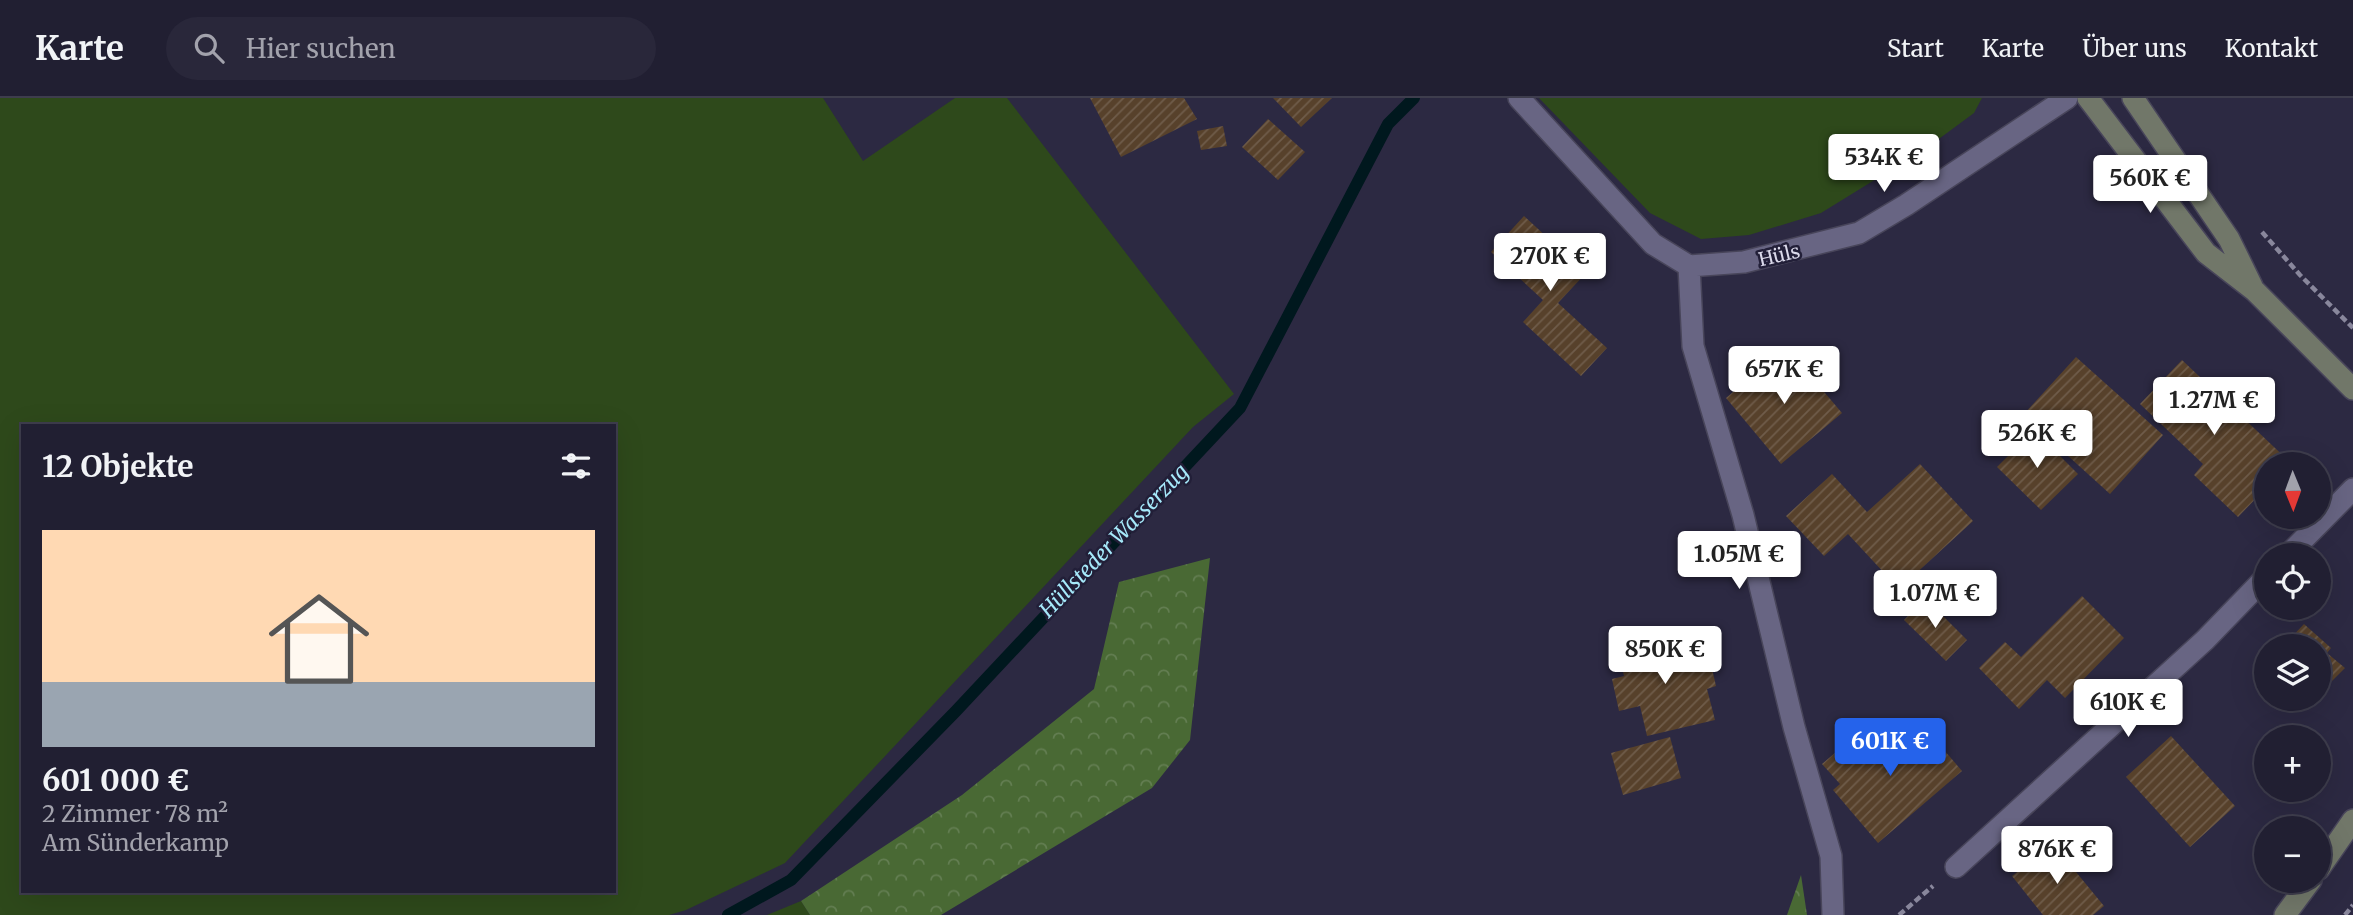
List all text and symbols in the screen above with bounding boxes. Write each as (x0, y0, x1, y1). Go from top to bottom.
search box (166, 17, 656, 80)
text: Karte (35, 28, 124, 69)
icon: search (190, 29, 228, 67)
text: Hier suchen (246, 32, 396, 65)
text: Start (1887, 33, 1944, 64)
text: Karte (1982, 33, 2044, 64)
text: Über uns (2082, 33, 2187, 64)
text: Kontakt (2225, 33, 2318, 64)
pin: 534K € (1827, 134, 1941, 194)
text: 534K € (1844, 142, 1924, 171)
pin: 560K € (2093, 156, 2207, 215)
text: 560K € (2109, 163, 2191, 192)
pin: 270K € (1493, 234, 1607, 293)
street label: Hüls (1756, 239, 1802, 271)
text: 270K € (1510, 241, 1590, 270)
pin: 657K € (1727, 346, 1841, 406)
text: 657K € (1745, 354, 1824, 383)
pin: 1.27M € (2149, 378, 2279, 437)
text: 1.27M € (2169, 385, 2259, 414)
pin: 526K € (1980, 410, 2094, 470)
text: 526K € (1997, 418, 2077, 447)
text: 12 Objekte (42, 447, 194, 485)
icon: filters (557, 447, 595, 485)
north arrow (2254, 452, 2331, 528)
map controls (2254, 452, 2331, 893)
water label: Hüllsteder Wasserzug (1033, 458, 1194, 624)
pin: 1.05M € (1674, 532, 1804, 591)
text: 1.05M € (1694, 539, 1784, 568)
button: locate (2254, 543, 2331, 620)
pin: 1.07M € (1870, 570, 2000, 630)
icon: home (256, 576, 382, 702)
text: 1.07M € (1890, 578, 1980, 607)
pin: 850K € (1608, 626, 1722, 686)
text: 850K € (1625, 634, 1705, 663)
button: layers (2254, 634, 2331, 711)
pin: 610K € (2071, 680, 2185, 739)
text: 610K € (2090, 687, 2166, 716)
pin: 601K € (1833, 718, 1947, 778)
button: + (2254, 725, 2331, 802)
text: 601K € (1851, 726, 1929, 755)
text: 601 000 € (42, 761, 189, 799)
text: 2 Zimmer · 78 m² (42, 799, 228, 828)
button: − (2254, 816, 2331, 893)
pin: 876K € (2000, 826, 2114, 886)
text: Am Sünderkamp (42, 828, 229, 857)
text: 876K € (2017, 834, 2097, 863)

